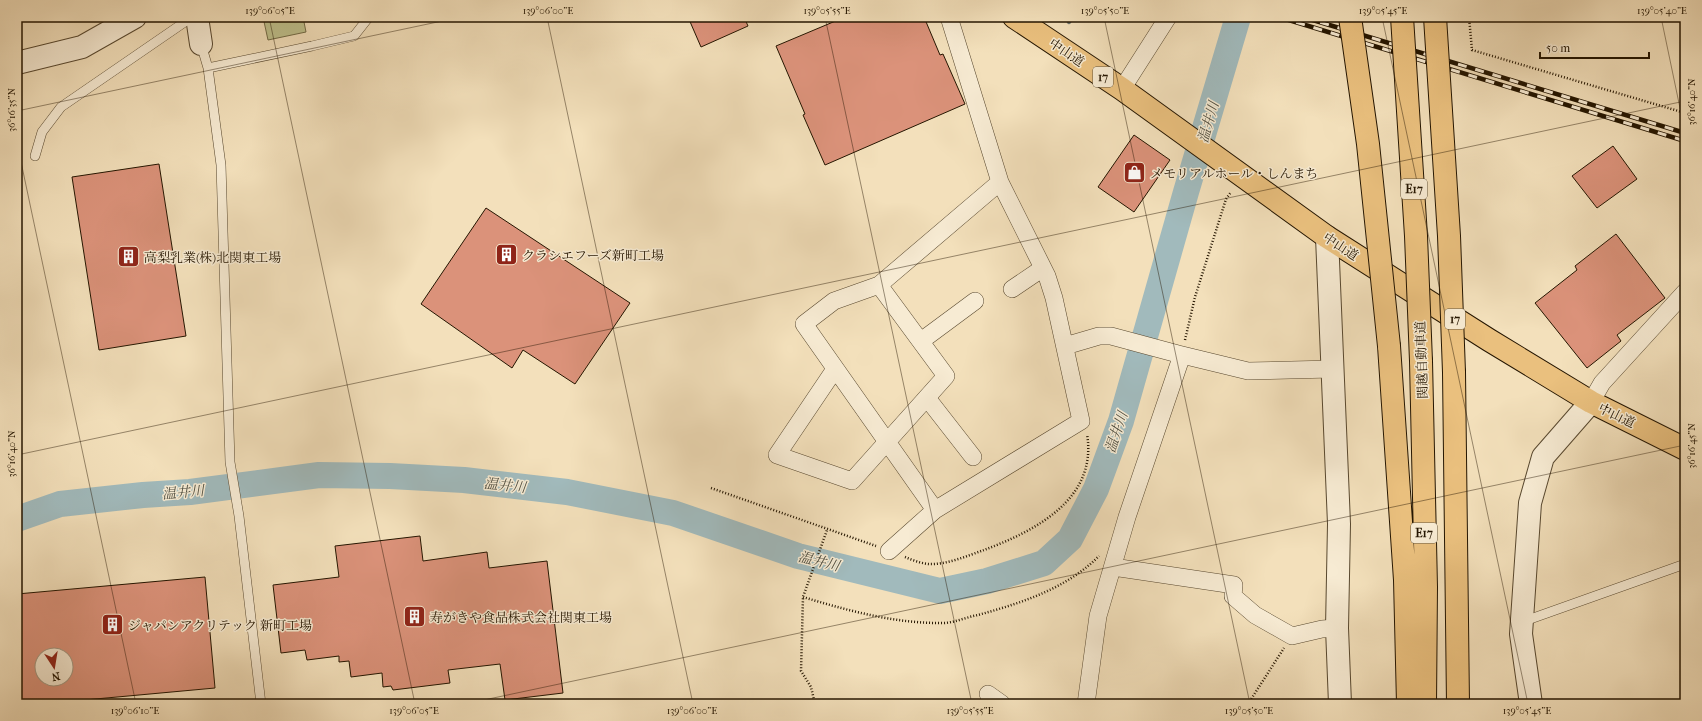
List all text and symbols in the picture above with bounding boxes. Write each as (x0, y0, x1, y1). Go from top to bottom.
text: 139°06'05"E (245, 5, 295, 17)
text: 139°06'00"E (523, 5, 573, 17)
text: 139°05'55"E (803, 5, 851, 17)
text: 139°05'50"E (1081, 5, 1129, 17)
text: 139°05'45"E (1359, 5, 1407, 17)
text: 139°05'40"E (1637, 5, 1687, 17)
scale bar (1540, 34, 1649, 60)
street label: 中山道 (1046, 35, 1087, 70)
text: 50 m (1546, 41, 1570, 55)
road number: 17 (1093, 67, 1113, 87)
text: 36°16'40"N (1686, 78, 1698, 126)
text: 36°16'35"N (6, 88, 18, 132)
water label: 温井川 (1195, 98, 1223, 145)
shop icon: メモリアルホール・しんまち (1121, 160, 1147, 186)
place label: メモリアルホール・しんまち (1150, 166, 1318, 181)
road number: E17 (1401, 179, 1427, 199)
street label: 中山道 (1320, 230, 1361, 263)
building icon: クラシエフーズ新町工場 (493, 242, 519, 268)
building icon: 高梨乳業(株)北関東工場 (116, 244, 142, 270)
place label: クラシエフーズ新町工場 (522, 248, 664, 263)
place label: 高梨乳業(株)北関東工場 (144, 250, 281, 265)
road number: 17 (1445, 309, 1465, 329)
street label: 関越自動車道 (1413, 321, 1430, 399)
street label: 中山道 (1596, 400, 1638, 431)
water label: 温井川 (1102, 408, 1132, 455)
text: 36°16'45"N (1686, 423, 1698, 469)
text: 36°16'40"N (6, 430, 18, 478)
water label: 温井川 (483, 475, 529, 496)
water label: 温井川 (161, 482, 207, 503)
road number: E17 (1411, 523, 1437, 543)
water label: 温井川 (796, 548, 843, 575)
building icon: 寿がきや食品株式会社関東工場 (402, 604, 428, 630)
place label: 寿がきや食品株式会社関東工場 (430, 610, 612, 625)
building icon: ジャパンアクリテック 新町工場 (100, 612, 126, 638)
place label: ジャパンアクリテック 新町工場 (128, 618, 312, 633)
north arrow (34, 647, 74, 687)
text: N (50, 669, 61, 684)
text: 139°06'10"E (111, 705, 159, 717)
text: 139°06'05"E (389, 705, 439, 717)
text: 139°06'00"E (667, 705, 717, 717)
text: 139°05'55"E (946, 705, 994, 717)
text: 139°05'50"E (1225, 705, 1273, 717)
text: 139°05'45"E (1503, 705, 1551, 717)

